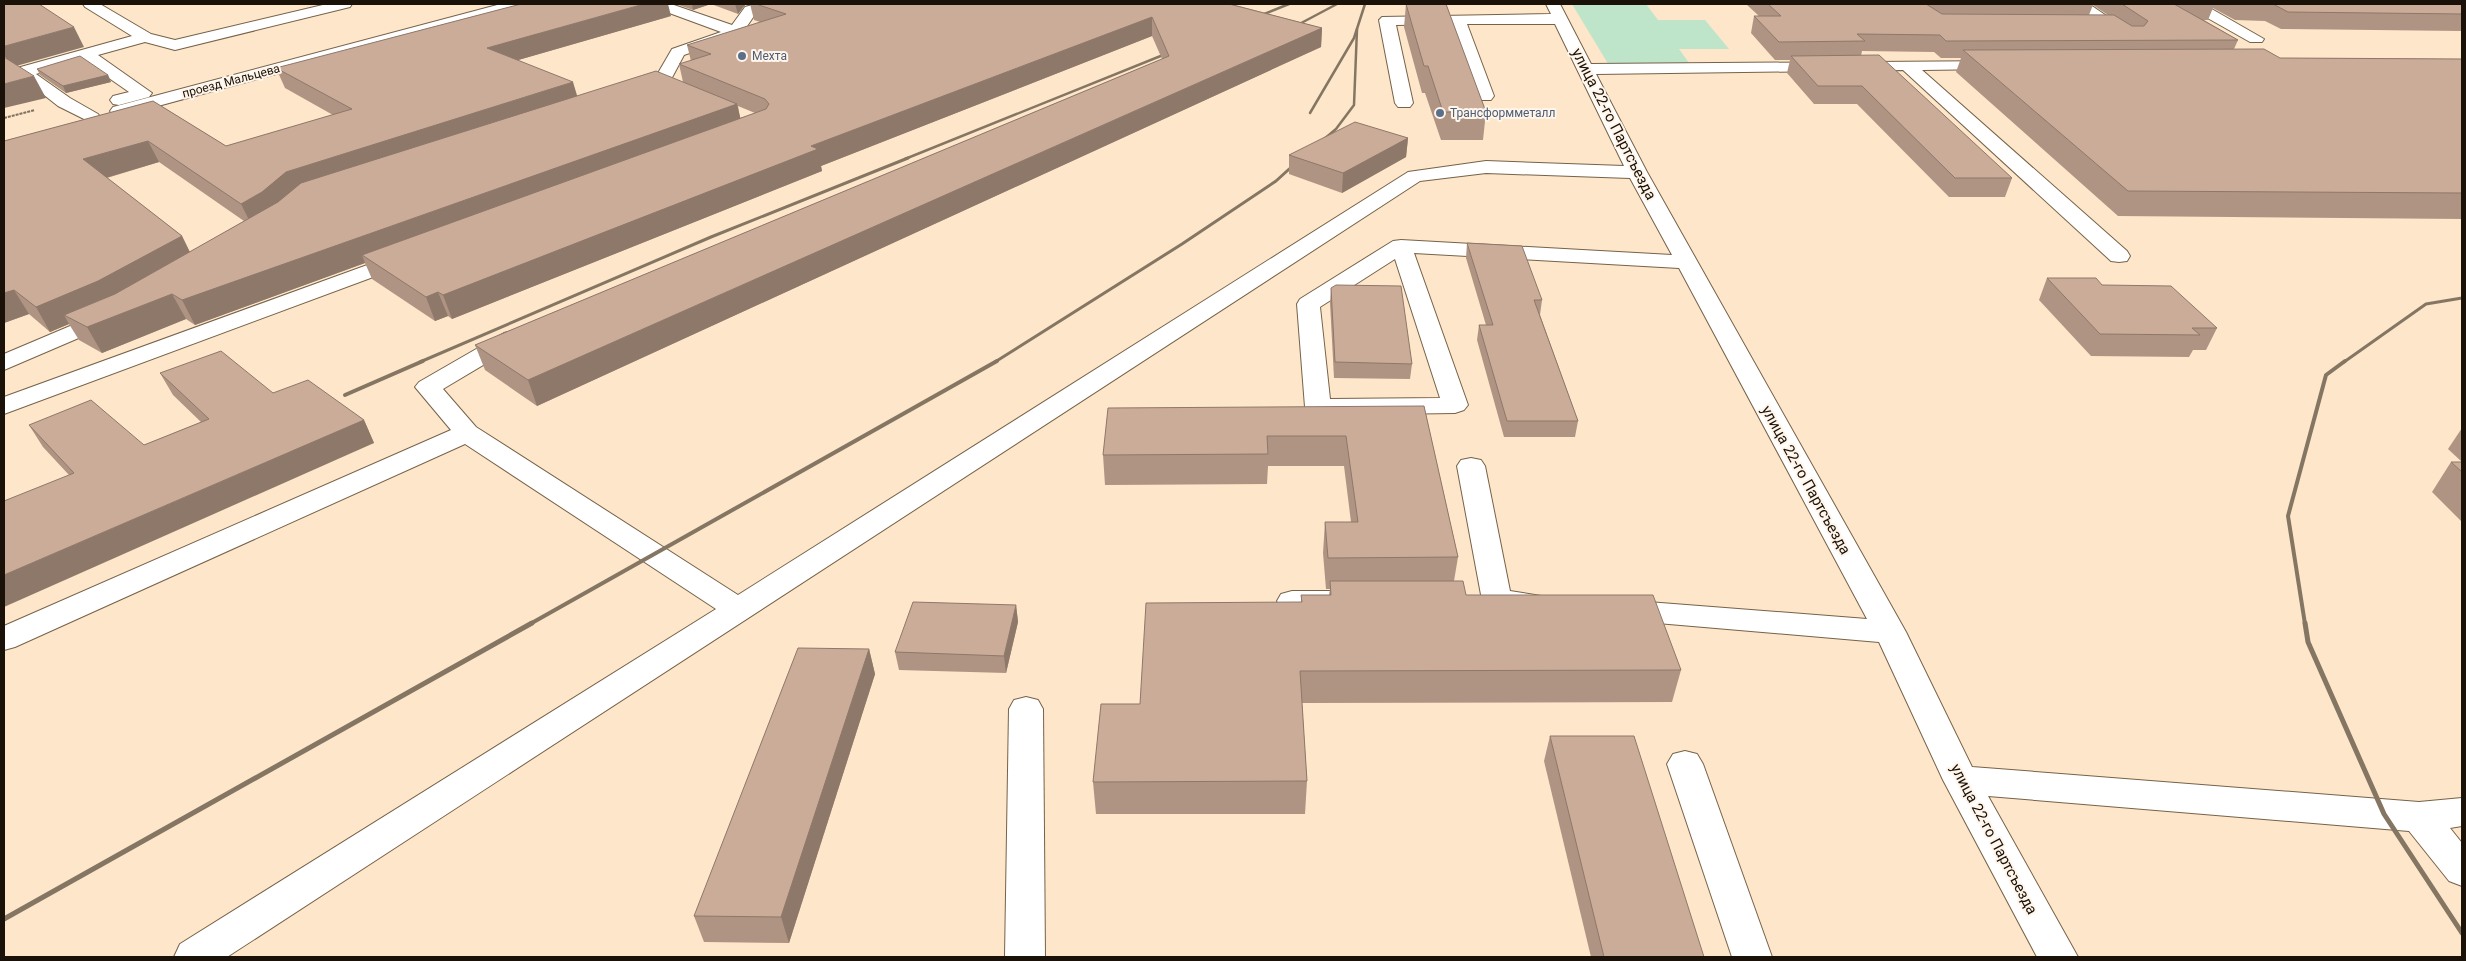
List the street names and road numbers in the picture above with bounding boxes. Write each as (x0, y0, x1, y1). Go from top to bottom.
street label: улица 22-го Партсъезда (1568, 45, 1660, 203)
street label: проезд Мальцева (181, 61, 281, 101)
street label: улица 22-го Партсъезда (1757, 402, 1855, 558)
street label: улица 22-го Партсъезда (1947, 761, 2041, 917)

